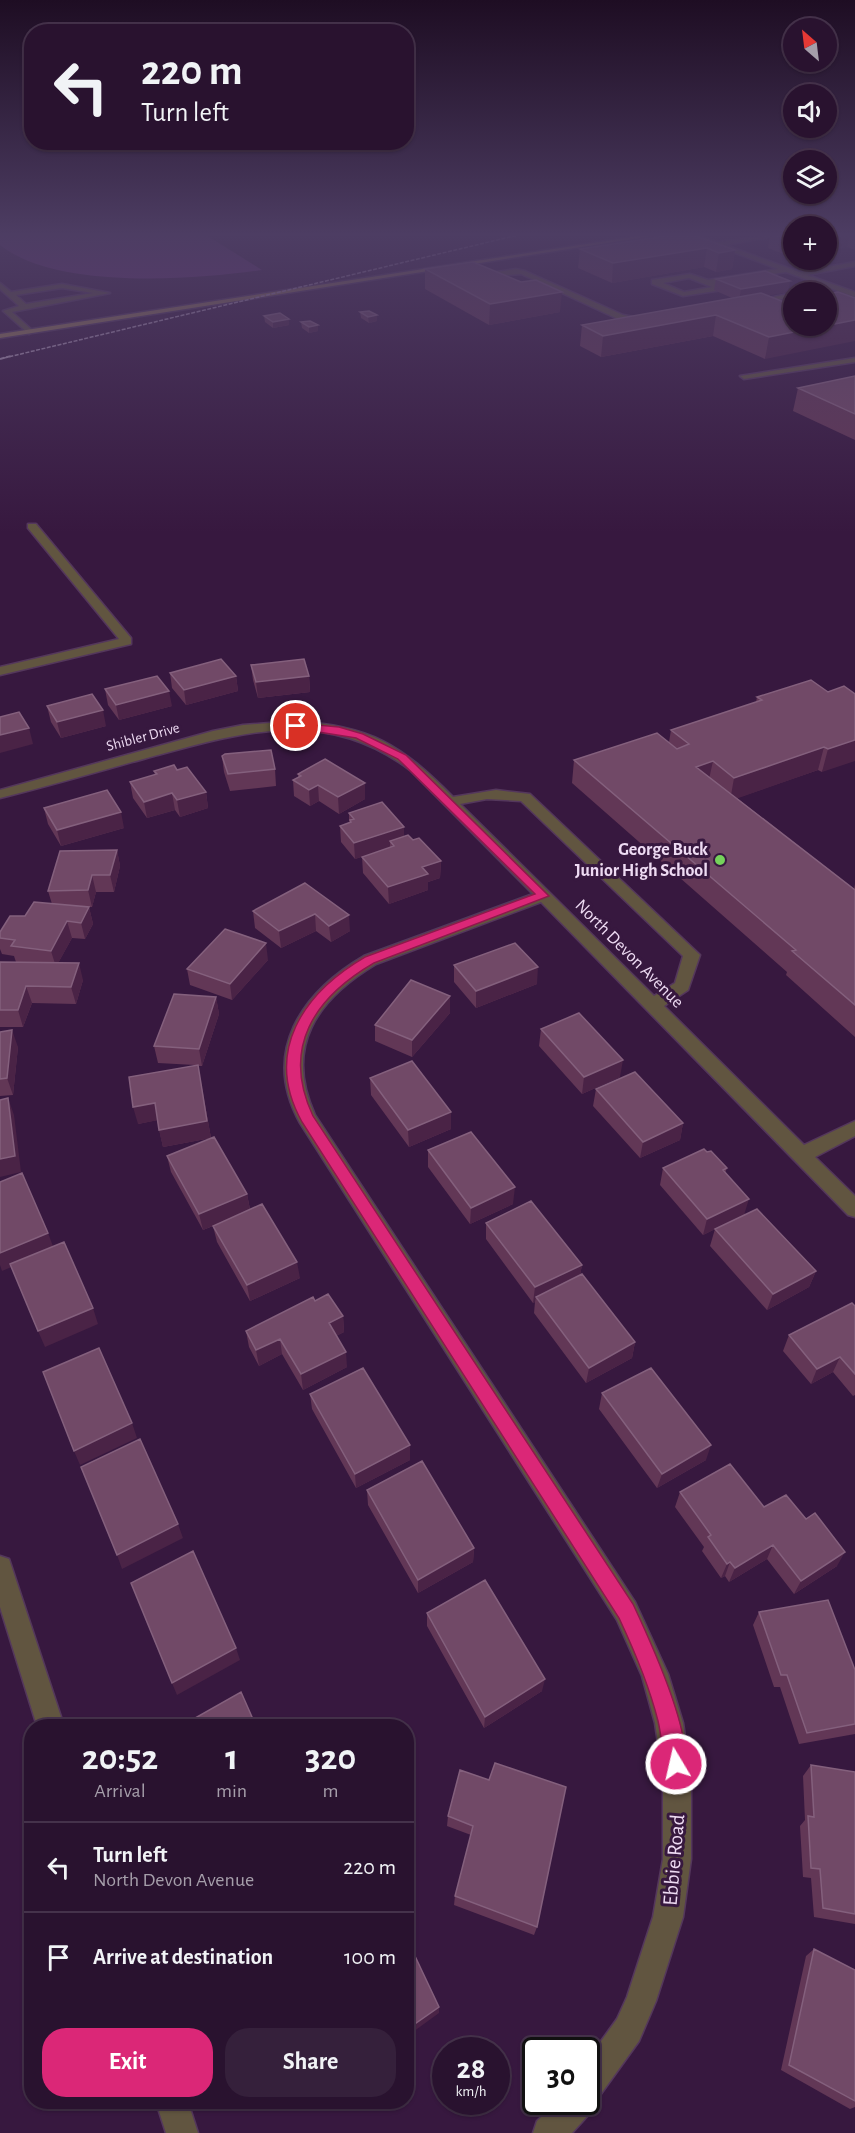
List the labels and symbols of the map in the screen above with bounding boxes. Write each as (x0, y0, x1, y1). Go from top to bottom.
north arrow (783, 18, 837, 72)
pin (270, 700, 321, 751)
street label: Shibler Drive (105, 720, 181, 754)
place label: George Buck Junior High School (575, 841, 708, 880)
marker: George Buck Junior High School (713, 853, 727, 867)
street label: North Devon Avenue (571, 896, 687, 1012)
position arrow (644, 1732, 708, 1796)
street label: Ebbie Road (660, 1813, 688, 1907)
speed limit sign: 30 (522, 2037, 600, 2115)

